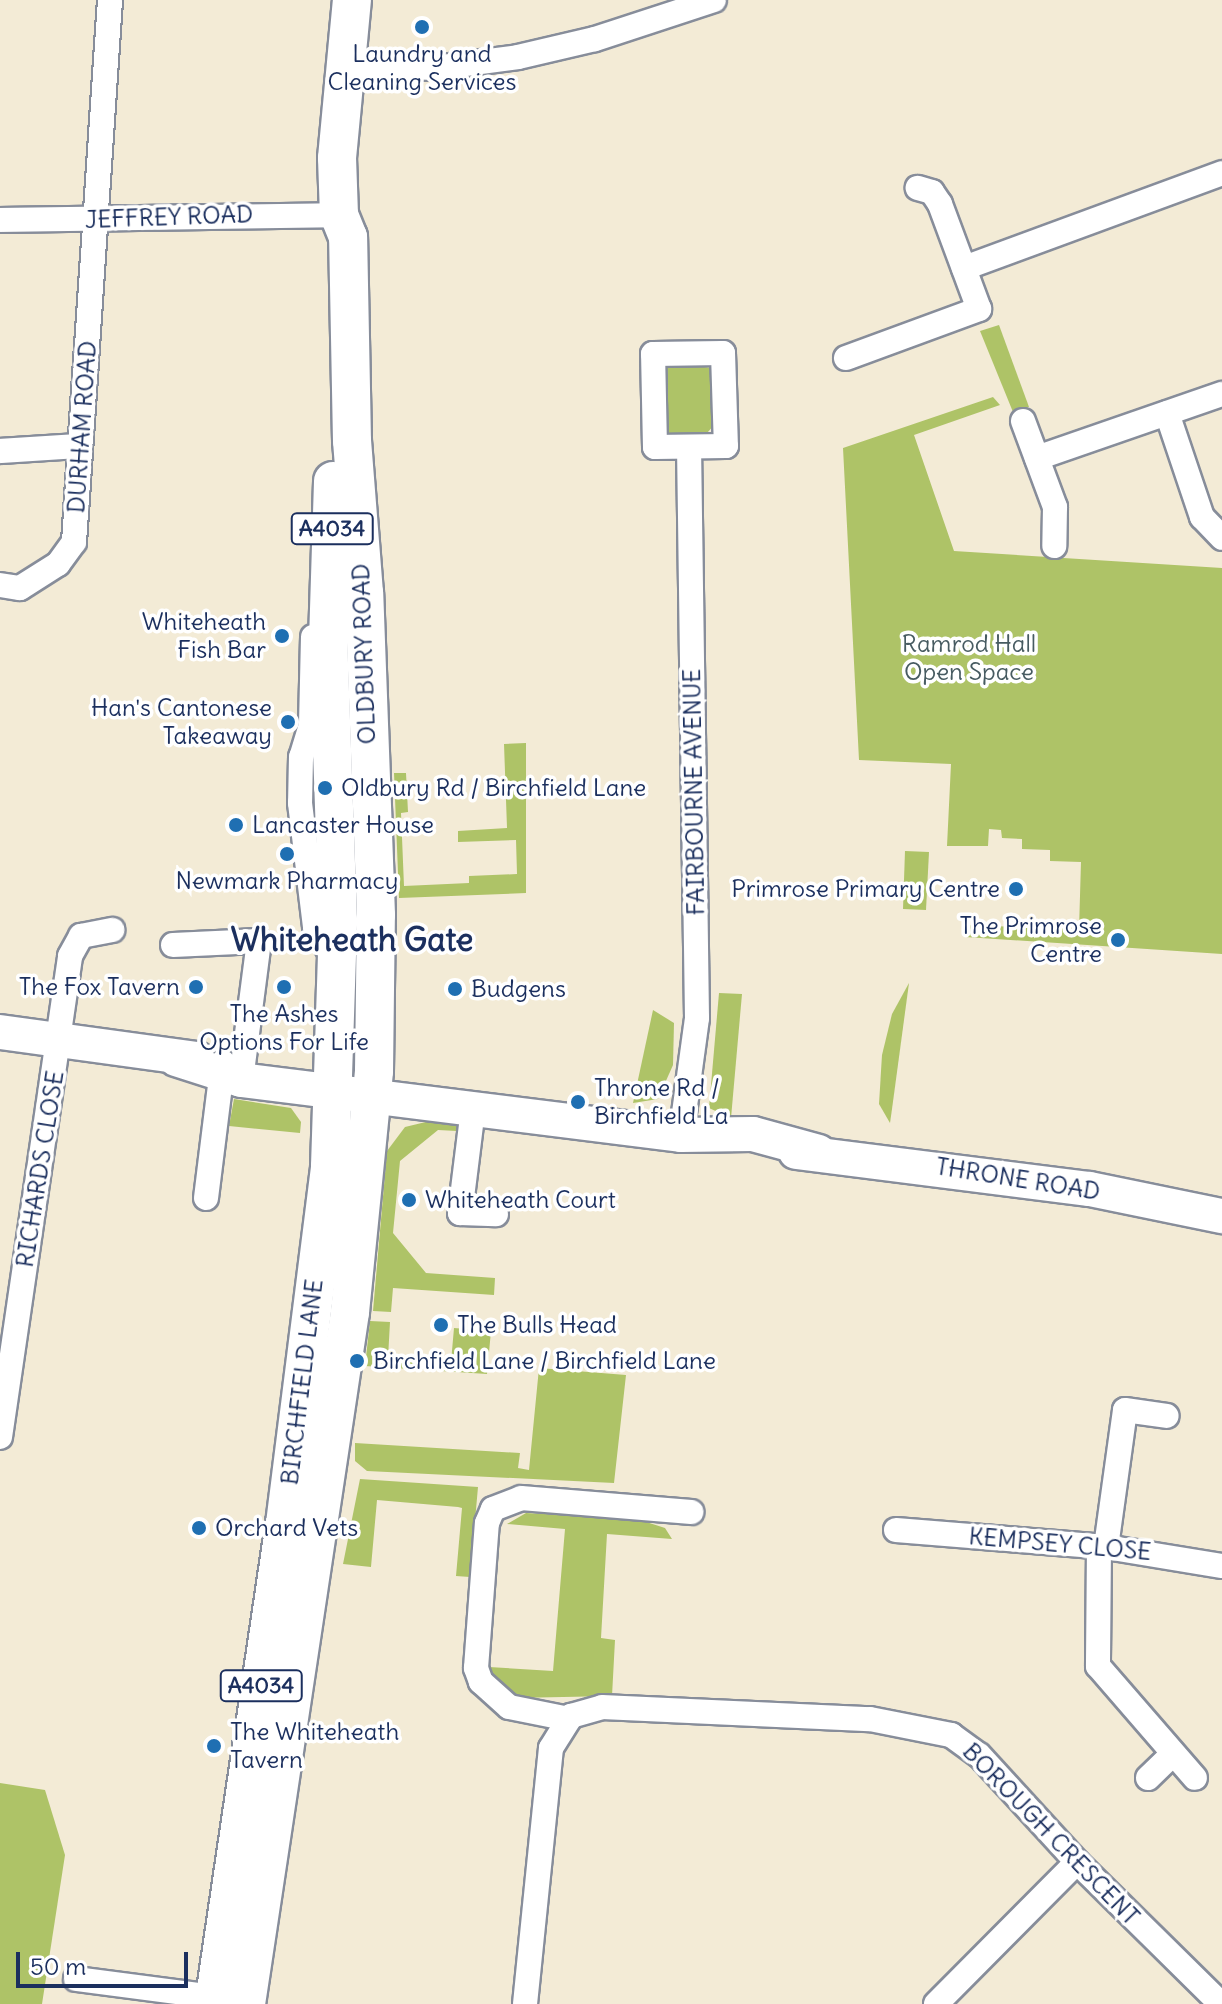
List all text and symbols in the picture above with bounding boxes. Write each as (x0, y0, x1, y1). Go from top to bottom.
marker: Laundry and Cleaning Services (413, 18, 431, 36)
place label: Laundry and Cleaning Services (328, 40, 516, 96)
street label: JEFFREY ROAD (84, 200, 254, 234)
street label: DURHAM ROAD (62, 340, 102, 514)
road number: A4034 (290, 511, 374, 547)
street label: OLDBURY ROAD (346, 563, 382, 745)
place label: Whiteheath Fish Bar (142, 608, 266, 664)
marker: Whiteheath Fish Bar (273, 627, 291, 645)
park label: Ramrod Hall Open Space (902, 630, 1036, 686)
street label: FAIRBOURNE AVENUE (677, 668, 711, 916)
place label: Han's Cantonese Takeaway (91, 694, 272, 750)
marker: Han's Cantonese Takeaway (279, 713, 297, 731)
place label: Oldbury Rd / Birchfield Lane (341, 774, 646, 802)
marker: Oldbury Rd / Birchfield Lane (316, 779, 334, 797)
place label: Lancaster House (252, 811, 434, 839)
marker: Lancaster House (227, 816, 245, 834)
marker: Newmark Pharmacy (278, 845, 296, 863)
place label: Newmark Pharmacy (176, 867, 398, 895)
place label: Primrose Primary Centre (731, 875, 1000, 903)
marker: Primrose Primary Centre (1007, 880, 1025, 898)
place label: The Primrose Centre (959, 912, 1102, 968)
district label: Whiteheath Gate (231, 921, 473, 959)
marker: The Primrose Centre (1109, 931, 1127, 949)
place label: The Fox Tavern (19, 973, 180, 1001)
place label: Budgens (471, 975, 566, 1003)
marker: The Fox Tavern (187, 978, 205, 996)
marker: The Ashes Options For Life (275, 978, 293, 996)
marker: Budgens (446, 980, 464, 998)
place label: The Ashes Options For Life (199, 1000, 369, 1056)
street label: RICHARDS CLOSE (10, 1069, 70, 1269)
place label: Throne Rd / Birchfield La (594, 1074, 729, 1130)
marker: Throne Rd / Birchfield La (569, 1093, 587, 1111)
street label: THRONE ROAD (934, 1152, 1102, 1206)
place label: Whiteheath Court (425, 1186, 616, 1214)
marker: Whiteheath Court (400, 1191, 418, 1209)
street label: BIRCHFIELD LANE (275, 1278, 329, 1486)
place label: The Bulls Head (457, 1311, 617, 1339)
marker: The Bulls Head (432, 1316, 450, 1334)
place label: Birchfield Lane / Birchfield Lane (373, 1347, 716, 1375)
marker: Birchfield Lane / Birchfield Lane (348, 1352, 366, 1370)
place label: Orchard Vets (215, 1514, 358, 1542)
marker: Orchard Vets (190, 1519, 208, 1537)
street label: KEMPSEY CLOSE (968, 1522, 1152, 1566)
road number: A4034 (219, 1668, 303, 1704)
place label: The Whiteheath Tavern (230, 1718, 399, 1774)
marker: The Whiteheath Tavern (205, 1737, 223, 1755)
street label: BOROUGH CRESCENT (957, 1737, 1145, 1931)
scale bar (20, 1936, 192, 1986)
text: 50 m (30, 1951, 86, 1981)

